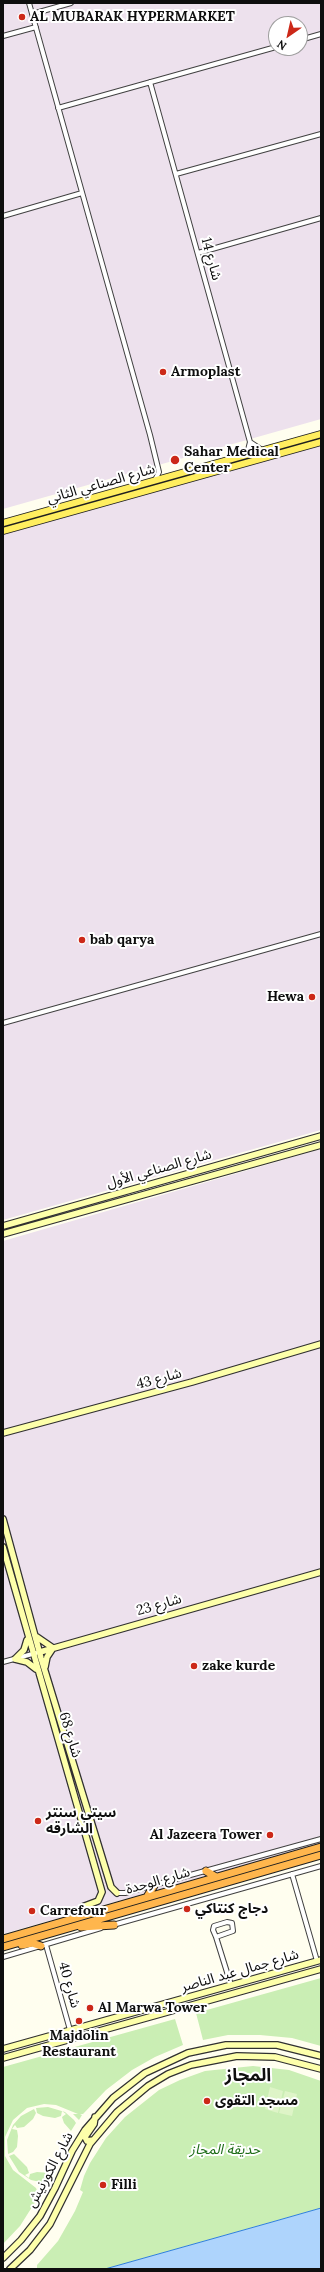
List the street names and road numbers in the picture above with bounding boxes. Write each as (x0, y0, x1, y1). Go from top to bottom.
street label: شارع 14 (197, 236, 225, 282)
street label: شارع الصناعي الثاني (45, 461, 157, 507)
street label: شارع الصناعي الأول (104, 1146, 214, 1192)
street label: شارع 43 (134, 1365, 184, 1393)
street label: شارع 23 (135, 1591, 183, 1619)
street label: شارع 68 (55, 1710, 85, 1760)
street label: شارع الوحدة (124, 1864, 192, 1898)
street label: شارع جمال عبد الناصر (179, 1946, 301, 1996)
street label: شارع 40 (54, 1960, 84, 2010)
street label: شارع الكورنيش (23, 2129, 77, 2211)

